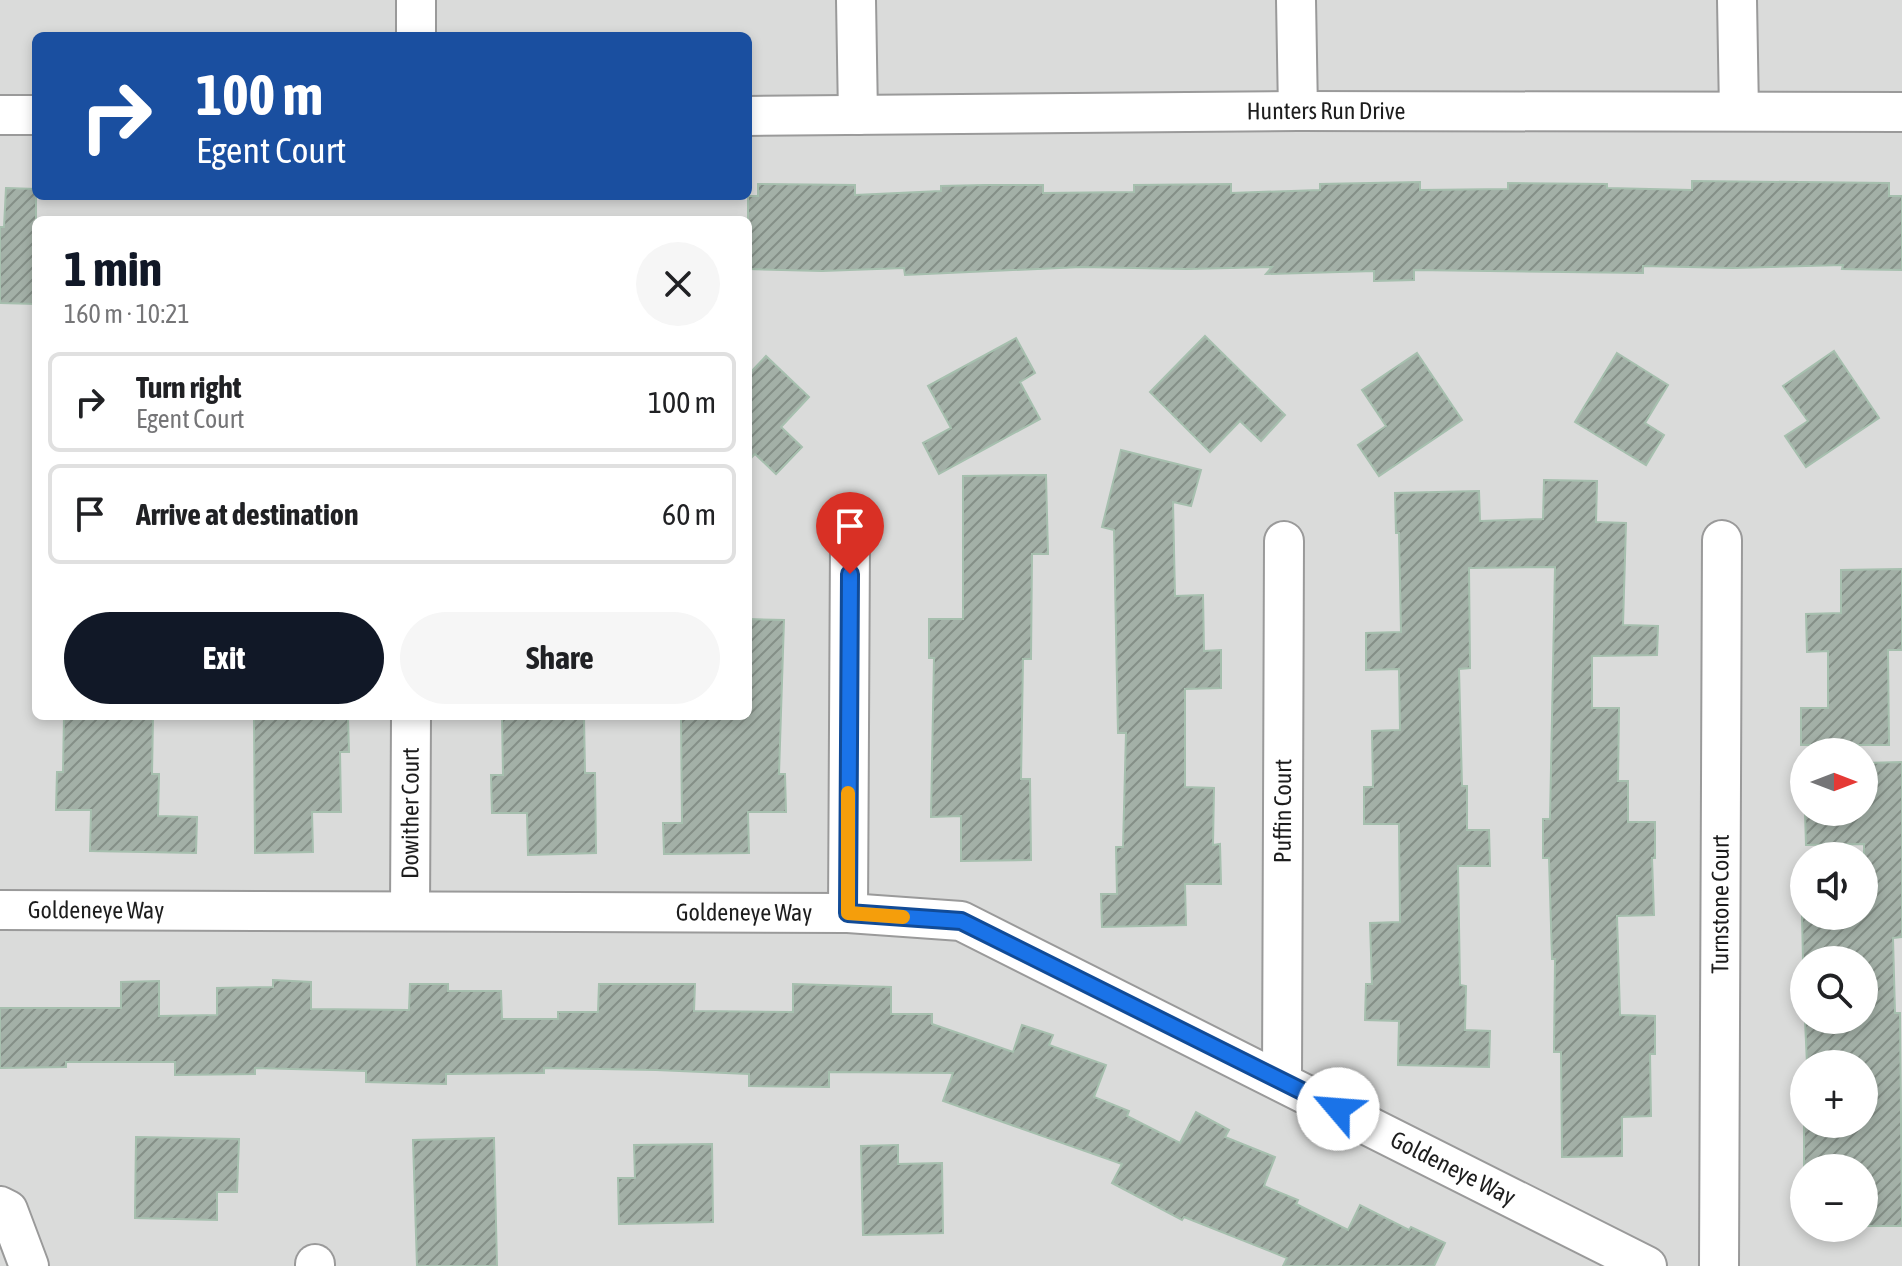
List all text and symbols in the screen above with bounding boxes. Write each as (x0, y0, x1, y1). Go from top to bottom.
text: 100 m (196, 63, 323, 127)
icon: right (64, 64, 168, 168)
street label: Hunters Run Drive (1246, 97, 1405, 124)
text: Egent Court (196, 129, 346, 171)
text: 1 min (64, 241, 162, 296)
button: close (636, 242, 720, 326)
text: 160 m · 10:21 (64, 299, 190, 329)
text: Turn right (136, 370, 242, 404)
icon: right (68, 380, 112, 424)
text: 100 m (648, 385, 716, 419)
text: Egent Court (136, 404, 245, 434)
icon: arrive (68, 492, 112, 536)
pin (816, 492, 884, 574)
text: Arrive at destination (136, 497, 358, 531)
text: 60 m (662, 497, 716, 531)
icon: arrive (828, 504, 872, 548)
button: Exit (64, 612, 384, 704)
button: Share (400, 612, 720, 704)
north arrow (1790, 738, 1878, 826)
map controls (1790, 738, 1878, 1242)
street label: Dowither Court (396, 747, 424, 879)
street label: Puffin Court (1269, 759, 1296, 863)
street label: Turnstone Court (1706, 834, 1734, 974)
button: sound (1790, 842, 1878, 930)
street label: Goldeneye Way (28, 896, 164, 924)
street label: Goldeneye Way (676, 898, 812, 926)
button: search (1790, 946, 1878, 1034)
button: + (1790, 1050, 1878, 1138)
position arrow (1296, 1067, 1380, 1151)
street label: Goldeneye Way (1386, 1125, 1520, 1211)
button: − (1790, 1154, 1878, 1242)

